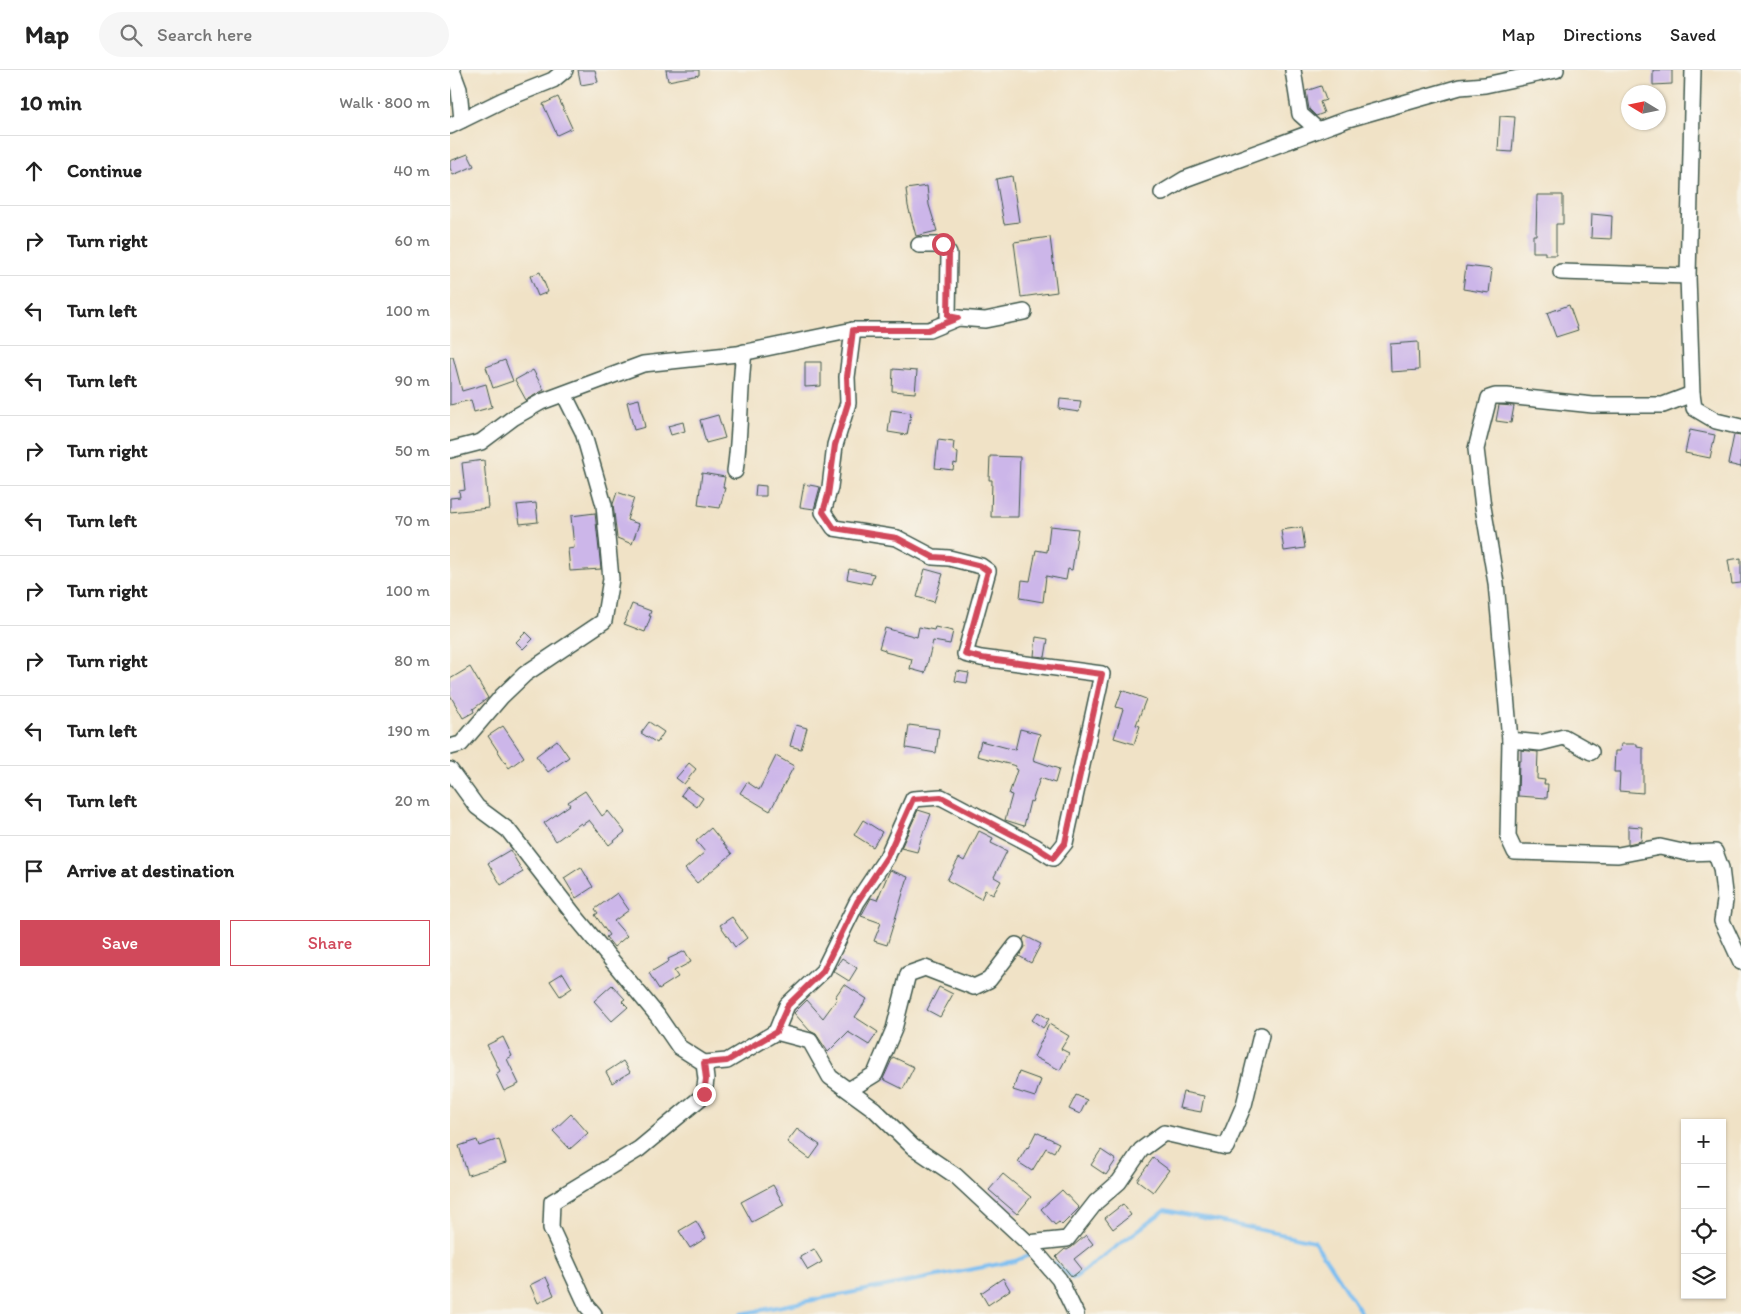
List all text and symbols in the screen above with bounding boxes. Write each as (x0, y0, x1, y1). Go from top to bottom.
search box (99, 12, 449, 57)
text: Map (25, 20, 69, 49)
icon: search (117, 21, 145, 49)
text: Search here (157, 23, 252, 46)
text: Map (1502, 24, 1535, 46)
text: Directions (1563, 24, 1642, 46)
text: Saved (1670, 24, 1716, 46)
north arrow (1621, 85, 1666, 130)
text: 10 min (20, 90, 82, 115)
text: Walk · 800 m (339, 93, 430, 112)
icon: ahead (20, 157, 48, 185)
text: Continue (67, 159, 142, 182)
text: 40 m (393, 161, 430, 180)
icon: right (20, 227, 48, 255)
text: Turn right (67, 229, 148, 252)
text: 60 m (395, 231, 430, 250)
route start (932, 233, 955, 256)
icon: left (20, 297, 48, 325)
text: Turn left (67, 299, 137, 322)
text: 100 m (386, 301, 430, 320)
icon: left (20, 367, 48, 395)
text: Turn left (67, 369, 137, 392)
text: 90 m (395, 371, 430, 390)
icon: right (20, 437, 48, 465)
text: Turn right (67, 439, 148, 462)
text: 50 m (395, 441, 430, 460)
icon: left (20, 507, 48, 535)
text: Turn left (67, 509, 137, 532)
text: 70 m (395, 511, 430, 530)
icon: right (20, 577, 48, 605)
text: Turn right (67, 579, 148, 602)
text: 100 m (386, 581, 430, 600)
icon: right (20, 647, 48, 675)
text: Turn right (67, 649, 148, 672)
text: 80 m (394, 651, 430, 670)
icon: left (20, 717, 48, 745)
text: Turn left (67, 719, 137, 742)
text: 190 m (387, 721, 430, 740)
icon: left (20, 787, 48, 815)
text: Turn left (67, 789, 137, 812)
text: 20 m (395, 791, 430, 810)
icon: arrive (20, 857, 48, 885)
text: Arrive at destination (67, 859, 234, 882)
button: Save (20, 920, 220, 966)
button: Share (230, 920, 430, 966)
route end (693, 1083, 716, 1106)
map controls (1681, 1119, 1726, 1299)
button: + (1681, 1119, 1726, 1164)
button: − (1681, 1164, 1726, 1209)
button: locate (1681, 1209, 1726, 1254)
button: layers (1681, 1254, 1726, 1299)

